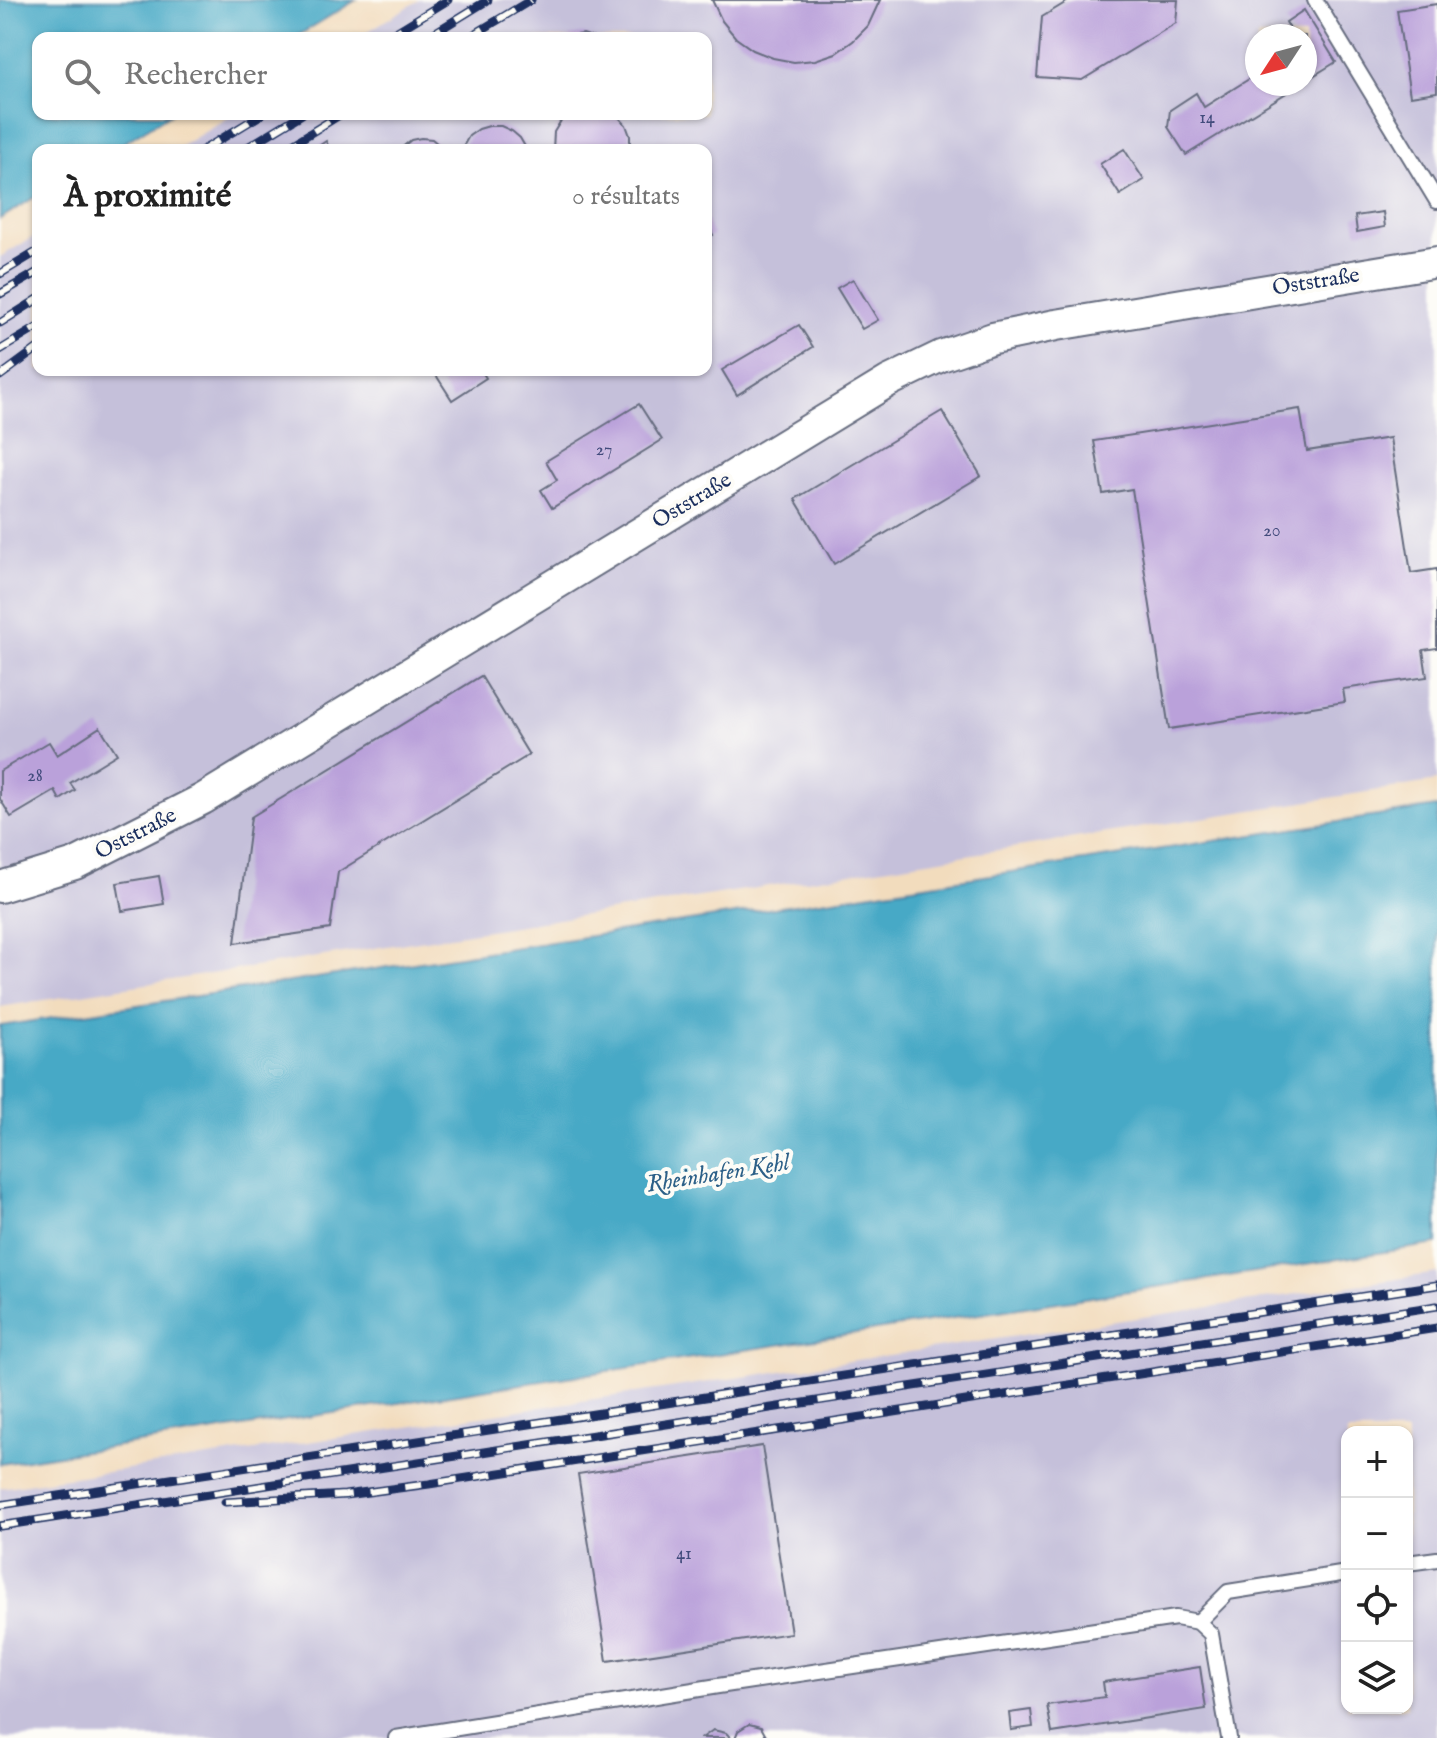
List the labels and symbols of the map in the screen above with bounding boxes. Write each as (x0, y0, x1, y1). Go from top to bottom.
north arrow (1245, 24, 1317, 96)
house number: 14 (1199, 107, 1215, 130)
street label: Oststraße (1270, 261, 1362, 303)
house number: 27 (596, 439, 612, 462)
street label: Oststraße (647, 466, 737, 536)
house number: 20 (1263, 520, 1281, 543)
house number: 28 (27, 765, 43, 788)
street label: Oststraße (91, 802, 181, 866)
water label: Rheinhafen Kehl (645, 1147, 794, 1201)
house number: 41 (676, 1543, 692, 1566)

